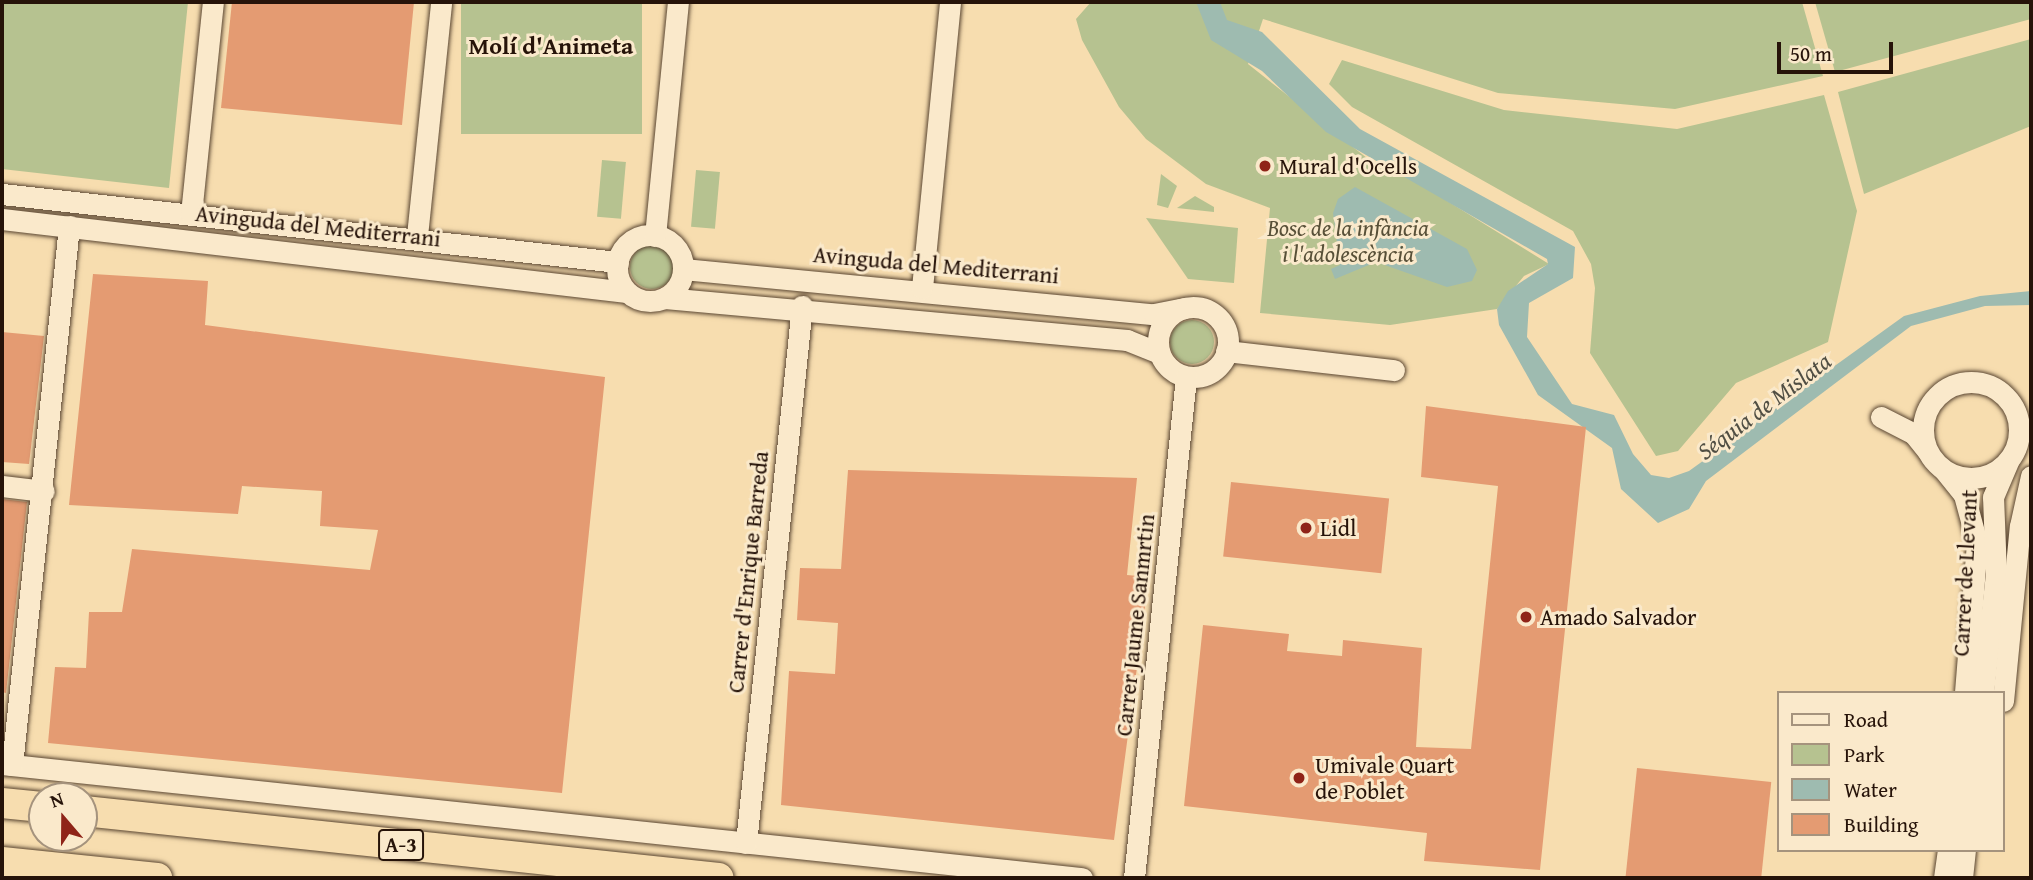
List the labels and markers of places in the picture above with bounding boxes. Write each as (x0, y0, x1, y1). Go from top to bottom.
place label: Mural d'Ocells (1279, 152, 1417, 180)
marker: Mural d'Ocells (1257, 158, 1273, 174)
place label: Lidl (1320, 514, 1356, 542)
marker: Lidl (1298, 520, 1314, 536)
place label: Amado Salvador (1540, 603, 1697, 631)
marker: Amado Salvador (1518, 609, 1534, 625)
place label: Umivale Quart de Poblet (1315, 751, 1454, 805)
marker: Umivale Quart de Poblet (1289, 768, 1309, 788)

